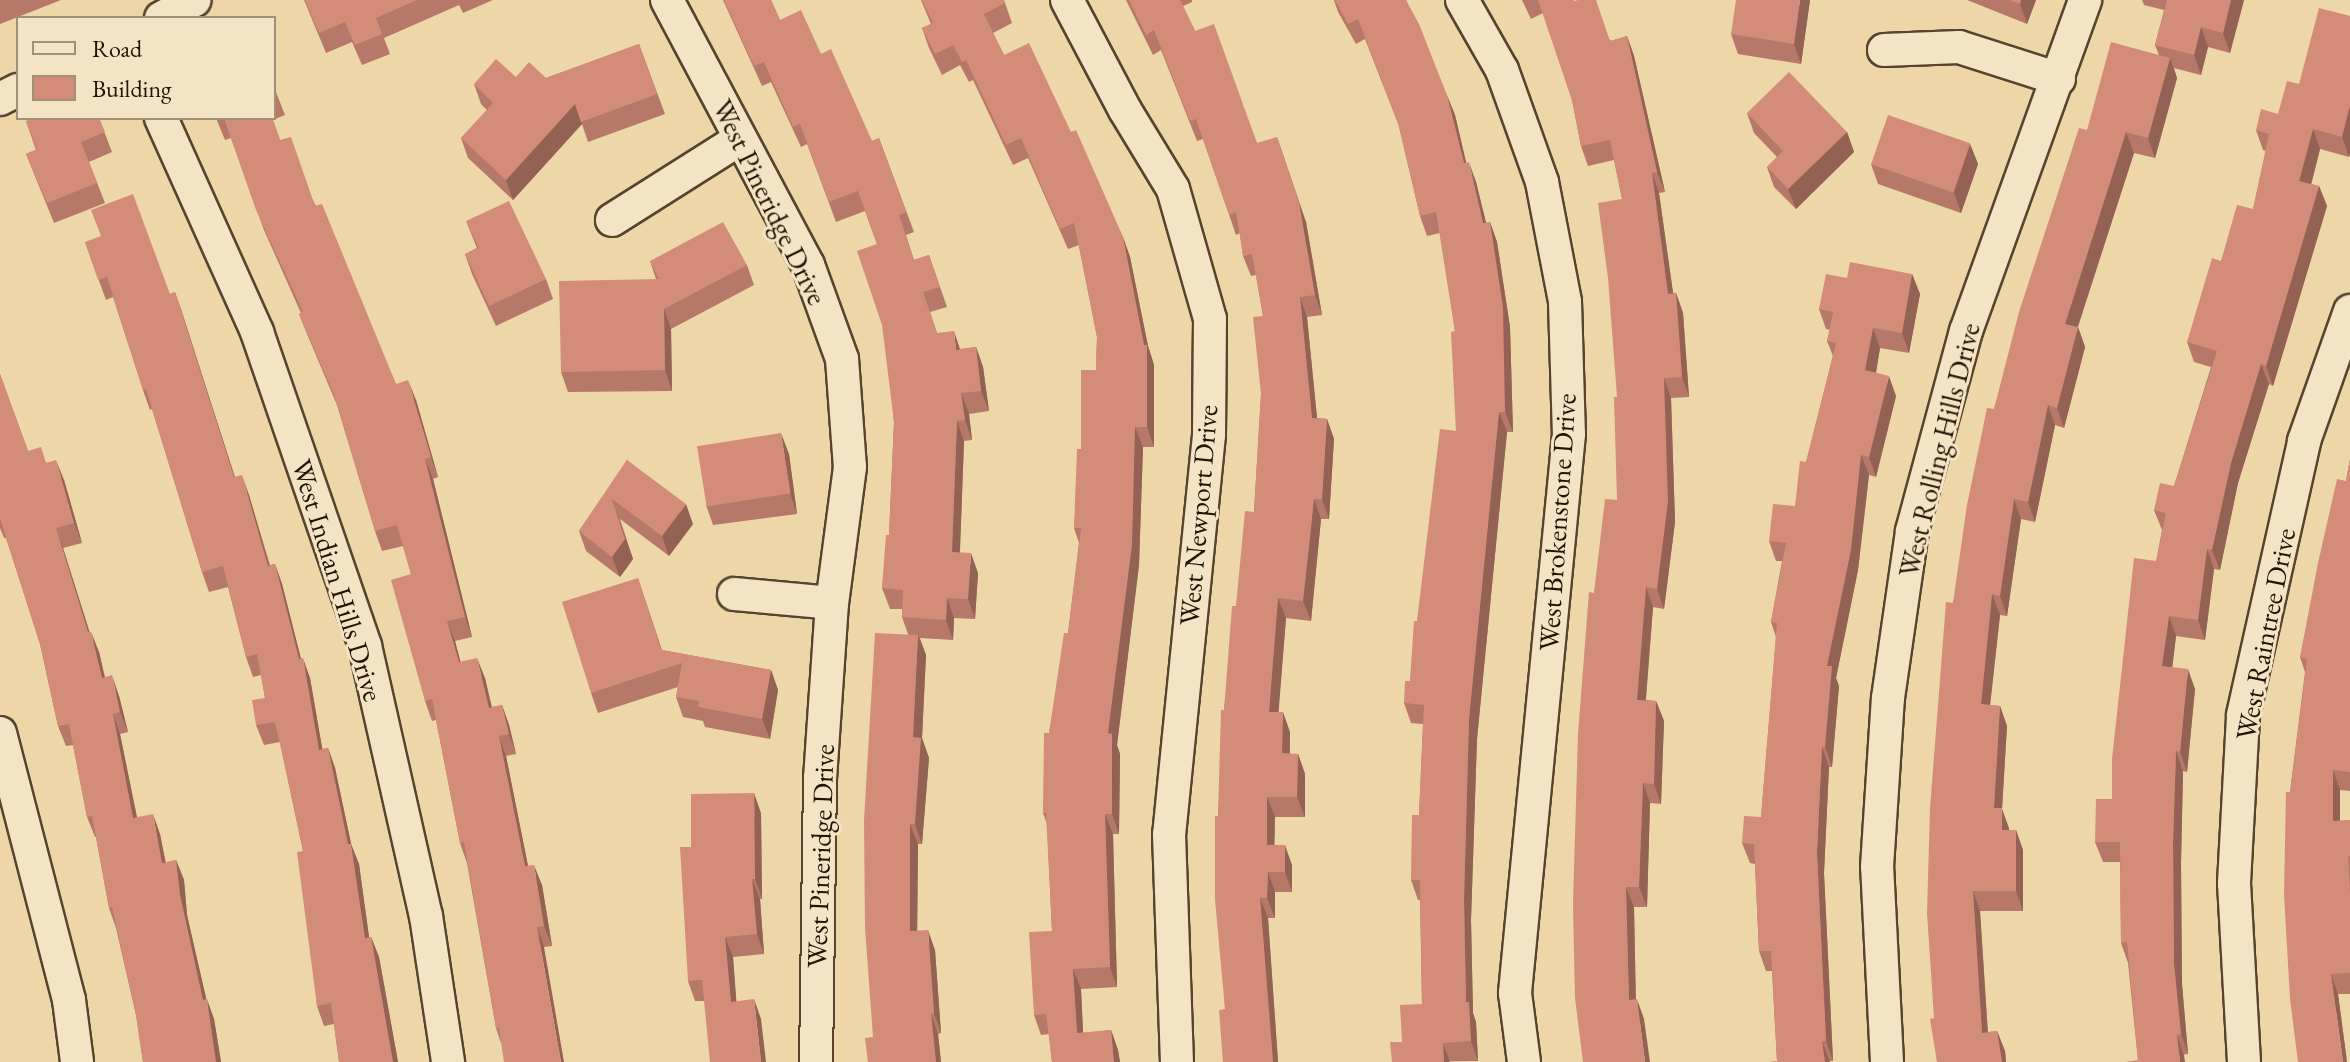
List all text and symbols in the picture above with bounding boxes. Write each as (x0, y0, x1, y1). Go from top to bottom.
legend (16, 16, 276, 120)
text: Road (92, 33, 142, 64)
text: Building (92, 73, 172, 104)
street label: West Pineridge Drive (706, 94, 834, 310)
street label: West Rolling Hills Drive (1891, 319, 1987, 581)
street label: West Brokenstone Drive (1531, 392, 1583, 652)
street label: West Newport Drive (1172, 403, 1224, 627)
street label: West Indian Hills Drive (285, 455, 391, 705)
street label: West Raintree Drive (2228, 525, 2302, 743)
street label: West Pineridge Drive (799, 743, 841, 969)

